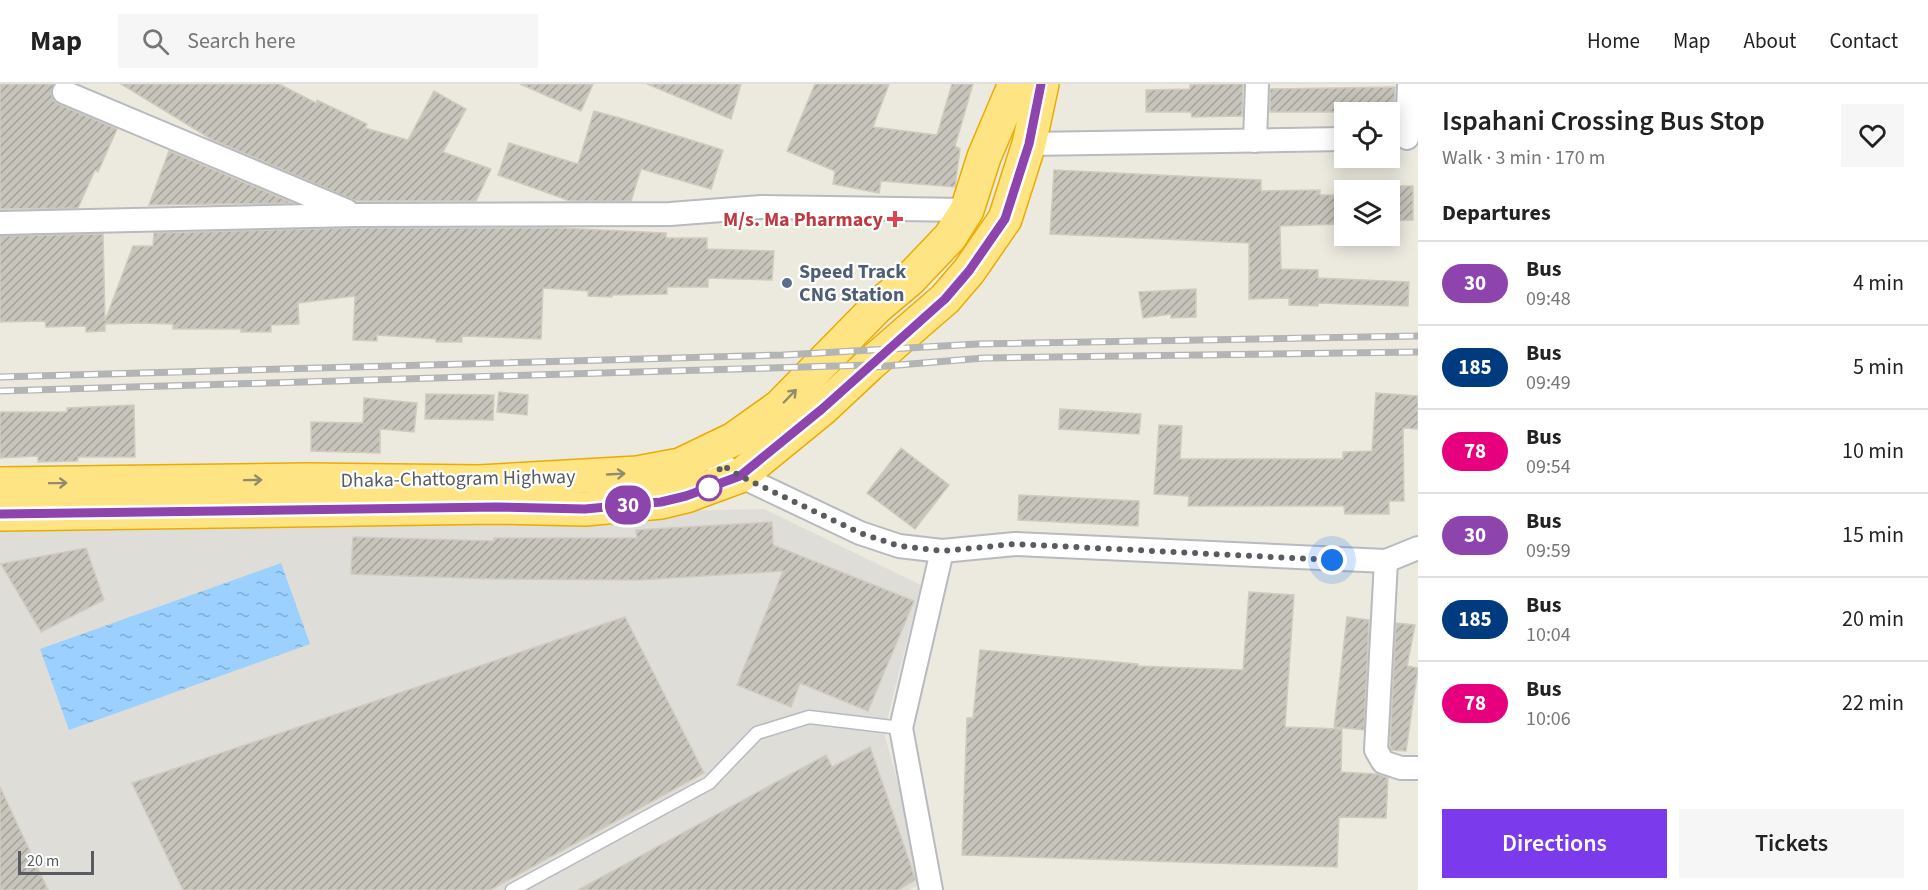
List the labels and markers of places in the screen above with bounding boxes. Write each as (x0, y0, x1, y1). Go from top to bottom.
place label: M/s. Ma Pharmacy (723, 206, 884, 234)
marker: M/s. Ma Pharmacy (888, 212, 902, 226)
place label: Speed Track CNG Station (799, 258, 906, 309)
marker: Speed Track CNG Station (780, 276, 794, 290)
unlabelled marker (696, 475, 722, 501)

